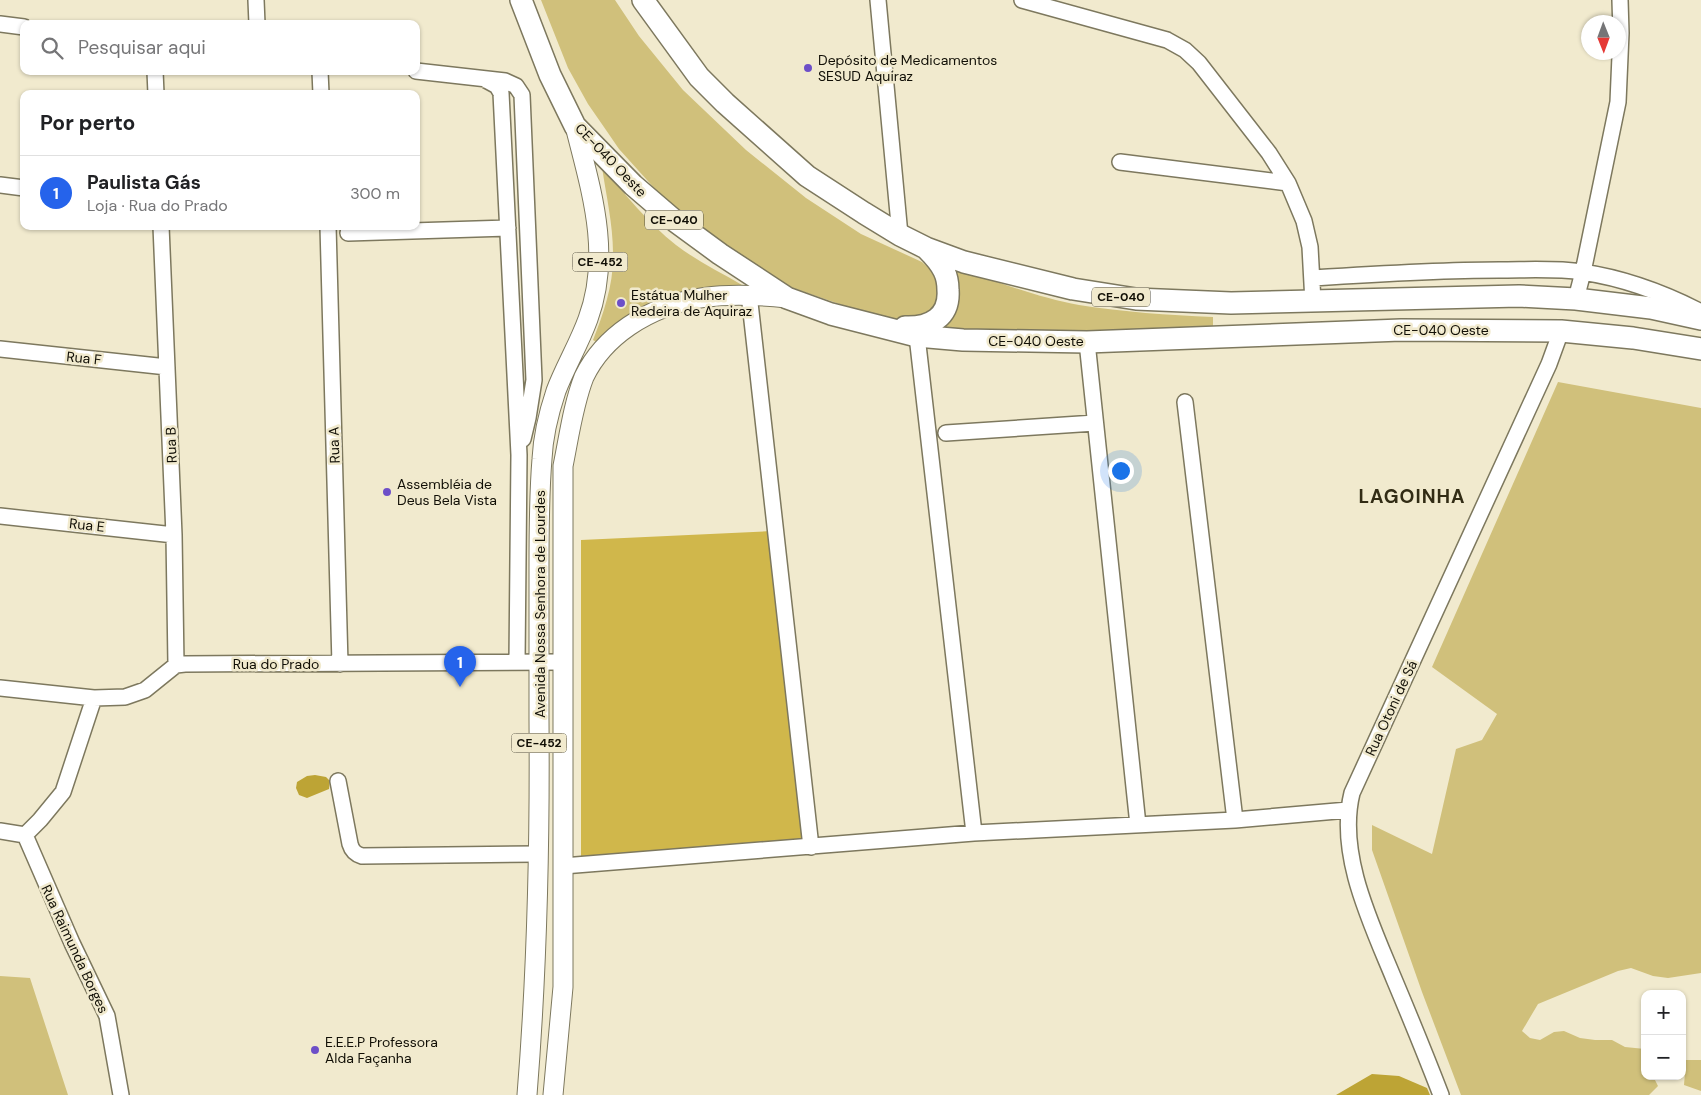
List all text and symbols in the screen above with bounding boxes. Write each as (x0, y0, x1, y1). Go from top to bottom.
north arrow (1581, 15, 1626, 60)
search box (20, 20, 420, 75)
icon: search (38, 34, 66, 62)
text: Pesquisar aqui (78, 35, 206, 60)
place label: Depósito de Medicamentos SESUD Aquiraz (818, 51, 997, 85)
marker: Depósito de Medicamentos SESUD Aquiraz (802, 62, 814, 74)
text: Por perto (40, 109, 135, 137)
street label: CE-040 Oeste (571, 119, 651, 201)
text: Paulista Gás (87, 170, 201, 195)
text: 1 (53, 183, 59, 204)
text: 300 m (350, 183, 400, 204)
text: Loja · Rua do Prado (87, 195, 228, 216)
road number: CE-040 (645, 210, 703, 230)
road number: CE-452 (572, 252, 628, 272)
place label: Estátua Mulher Redeira de Aquiraz (631, 286, 752, 320)
road number: CE-040 (1092, 288, 1150, 306)
marker: Estátua Mulher Redeira de Aquiraz (615, 297, 627, 309)
street label: CE-040 Oeste (1393, 321, 1489, 339)
street label: CE-040 Oeste (988, 332, 1084, 350)
street label: Rua F (66, 347, 103, 369)
street label: Rua A (324, 426, 344, 464)
street label: Rua B (161, 427, 181, 463)
your location (1108, 458, 1134, 484)
place label: Assembléia de Deus Bela Vista (397, 475, 497, 509)
district label: LAGOINHA (1358, 484, 1466, 509)
marker: Assembléia de Deus Bela Vista (381, 486, 393, 498)
street label: Avenida Nossa Senhora de Lourdes (531, 490, 549, 718)
street label: Rua E (68, 514, 106, 536)
pin: 1 (444, 646, 476, 687)
street label: Rua do Prado (233, 655, 319, 673)
street label: Rua Otoni de Sá (1361, 657, 1421, 759)
road number: CE-452 (512, 734, 566, 752)
street label: Rua Raimunda Borges (37, 882, 113, 1016)
map controls (1641, 990, 1686, 1080)
button: + (1641, 990, 1686, 1035)
place label: E.E.E.P Professora Alda Façanha (325, 1033, 438, 1067)
button: − (1641, 1035, 1686, 1080)
marker: E.E.E.P Professora Alda Façanha (309, 1044, 321, 1056)

